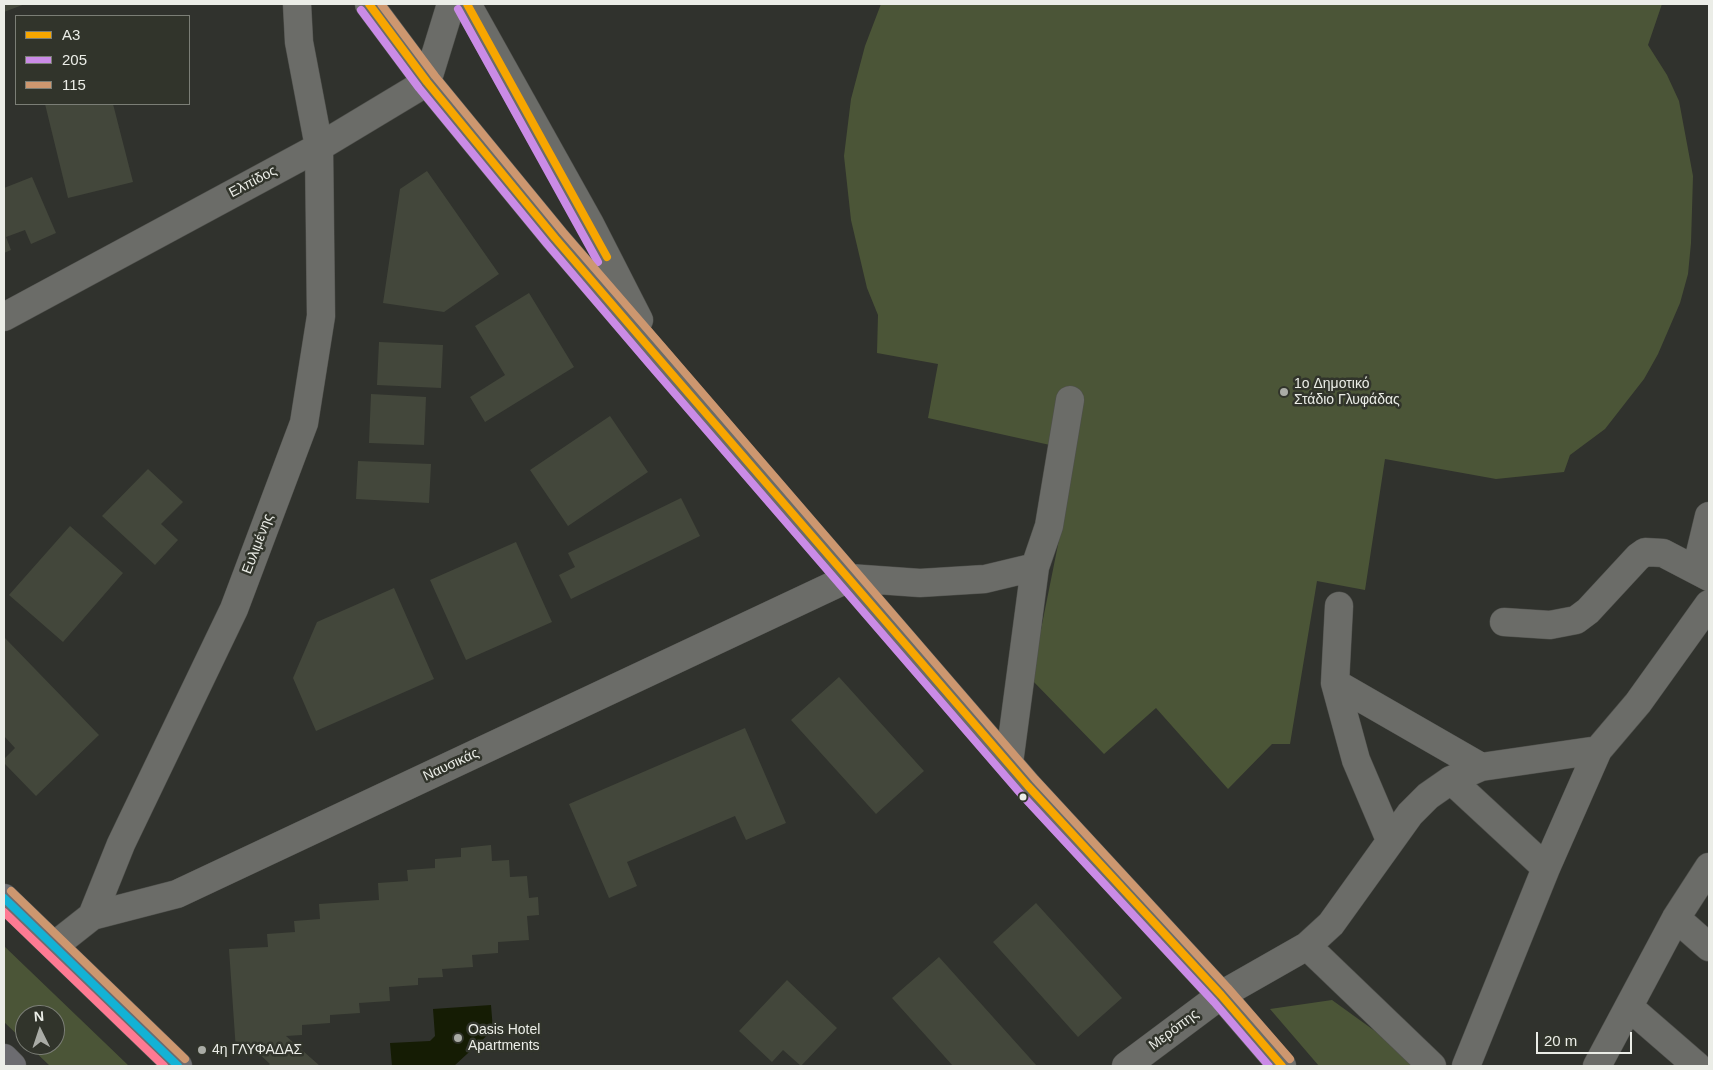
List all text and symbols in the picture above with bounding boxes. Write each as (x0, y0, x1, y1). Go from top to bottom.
legend (15, 15, 190, 105)
text: Α3 (62, 26, 80, 43)
text: 205 (62, 51, 87, 68)
text: 115 (62, 76, 86, 93)
street label: Ελπίδος (226, 163, 280, 201)
place label: 1ο Δημοτικό Στάδιο Γλυφάδας (1294, 376, 1400, 408)
marker: 1ο Δημοτικό Στάδιο Γλυφάδας (1278, 386, 1290, 398)
street label: Ευλιμένης (239, 512, 277, 576)
street label: Ναυσικάς (421, 745, 481, 785)
unlabelled marker (1018, 792, 1028, 802)
north arrow (15, 1005, 65, 1055)
street label: Μερόπης (1146, 1006, 1202, 1054)
text: N (33, 1008, 45, 1024)
place label: Oasis Hotel Apartments (468, 1022, 540, 1054)
scale bar (1538, 1022, 1634, 1054)
marker: Oasis Hotel Apartments (452, 1032, 464, 1044)
text: 20 m (1544, 1032, 1577, 1049)
place label: 4η ΓΛΥΦΑΔΑΣ (212, 1042, 302, 1058)
marker: 4η ΓΛΥΦΑΔΑΣ (196, 1044, 208, 1056)

